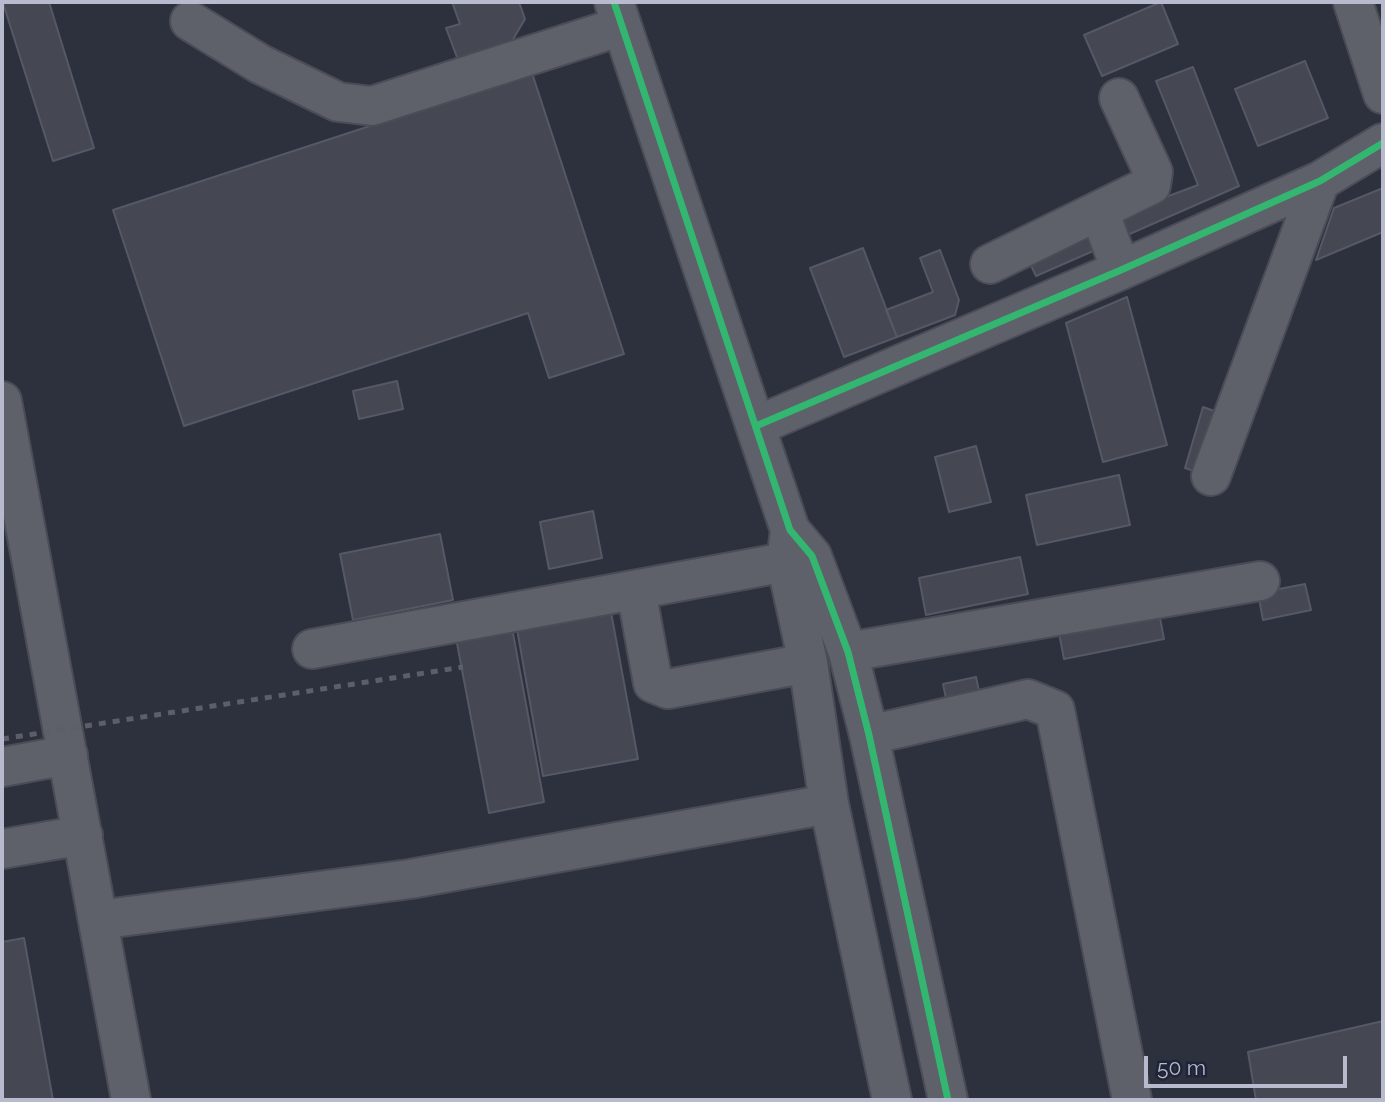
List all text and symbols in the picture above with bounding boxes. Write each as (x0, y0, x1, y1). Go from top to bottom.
scale bar (1147, 1042, 1350, 1086)
text: 50 m (1157, 1055, 1206, 1080)

